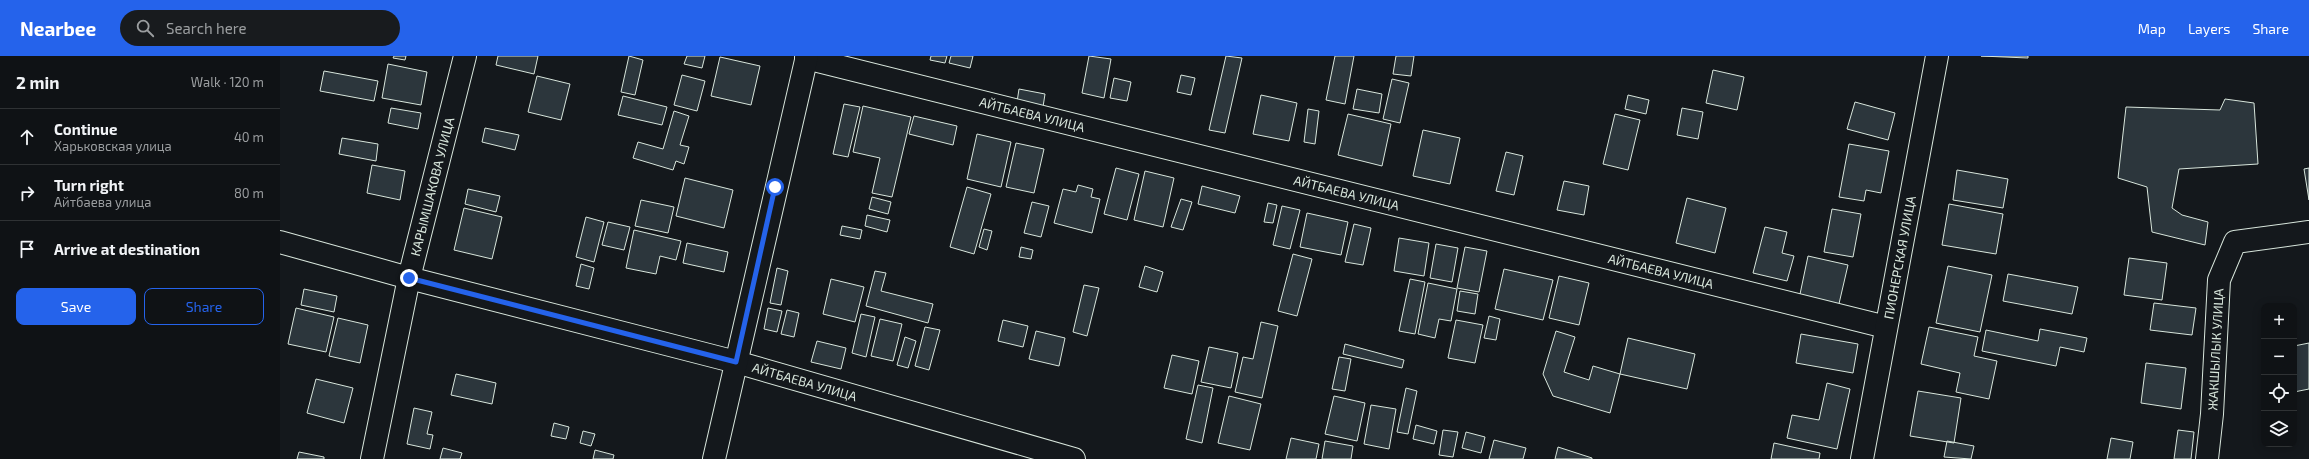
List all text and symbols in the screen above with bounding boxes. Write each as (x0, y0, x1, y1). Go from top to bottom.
search box (120, 10, 400, 46)
text: Nearbee (20, 17, 96, 40)
icon: search (134, 17, 156, 39)
text: Search here (166, 19, 247, 37)
text: Map (2138, 20, 2166, 37)
text: Layers (2188, 20, 2230, 37)
text: Share (2252, 20, 2289, 37)
text: 2 min (16, 72, 59, 92)
text: Walk · 120 m (191, 74, 264, 90)
street label: АЙТБАЕВА УЛИЦА (978, 93, 1087, 135)
street label: КАРЫМШАКОВА УЛИЦА (407, 115, 457, 258)
text: Continue (54, 120, 117, 138)
icon: ahead (16, 126, 38, 148)
text: 40 m (234, 129, 264, 145)
text: Харьковская улица (54, 138, 172, 154)
street label: АЙТБАЕВА УЛИЦА (1292, 172, 1401, 213)
text: Turn right (54, 176, 124, 194)
route start (766, 178, 784, 196)
icon: right (16, 182, 38, 204)
text: 80 m (234, 185, 264, 201)
text: Айтбаева улица (54, 194, 151, 210)
street label: ПИОНЕРСКАЯ УЛИЦА (1880, 194, 1919, 321)
icon: arrive (16, 238, 38, 260)
text: Arrive at destination (54, 240, 200, 258)
street label: АЙТБАЕВА УЛИЦА (1606, 250, 1715, 292)
route end (400, 269, 418, 287)
button: Save (16, 288, 136, 325)
button: Share (144, 288, 264, 325)
street label: ЖАКШЫЛЫК УЛИЦА (2204, 288, 2227, 411)
map controls (2261, 303, 2297, 447)
button: + (2261, 303, 2297, 339)
button: − (2261, 339, 2297, 375)
street label: АЙТБАЕВА УЛИЦА (750, 359, 859, 404)
button: locate (2261, 375, 2297, 411)
button: layers (2261, 411, 2297, 447)

